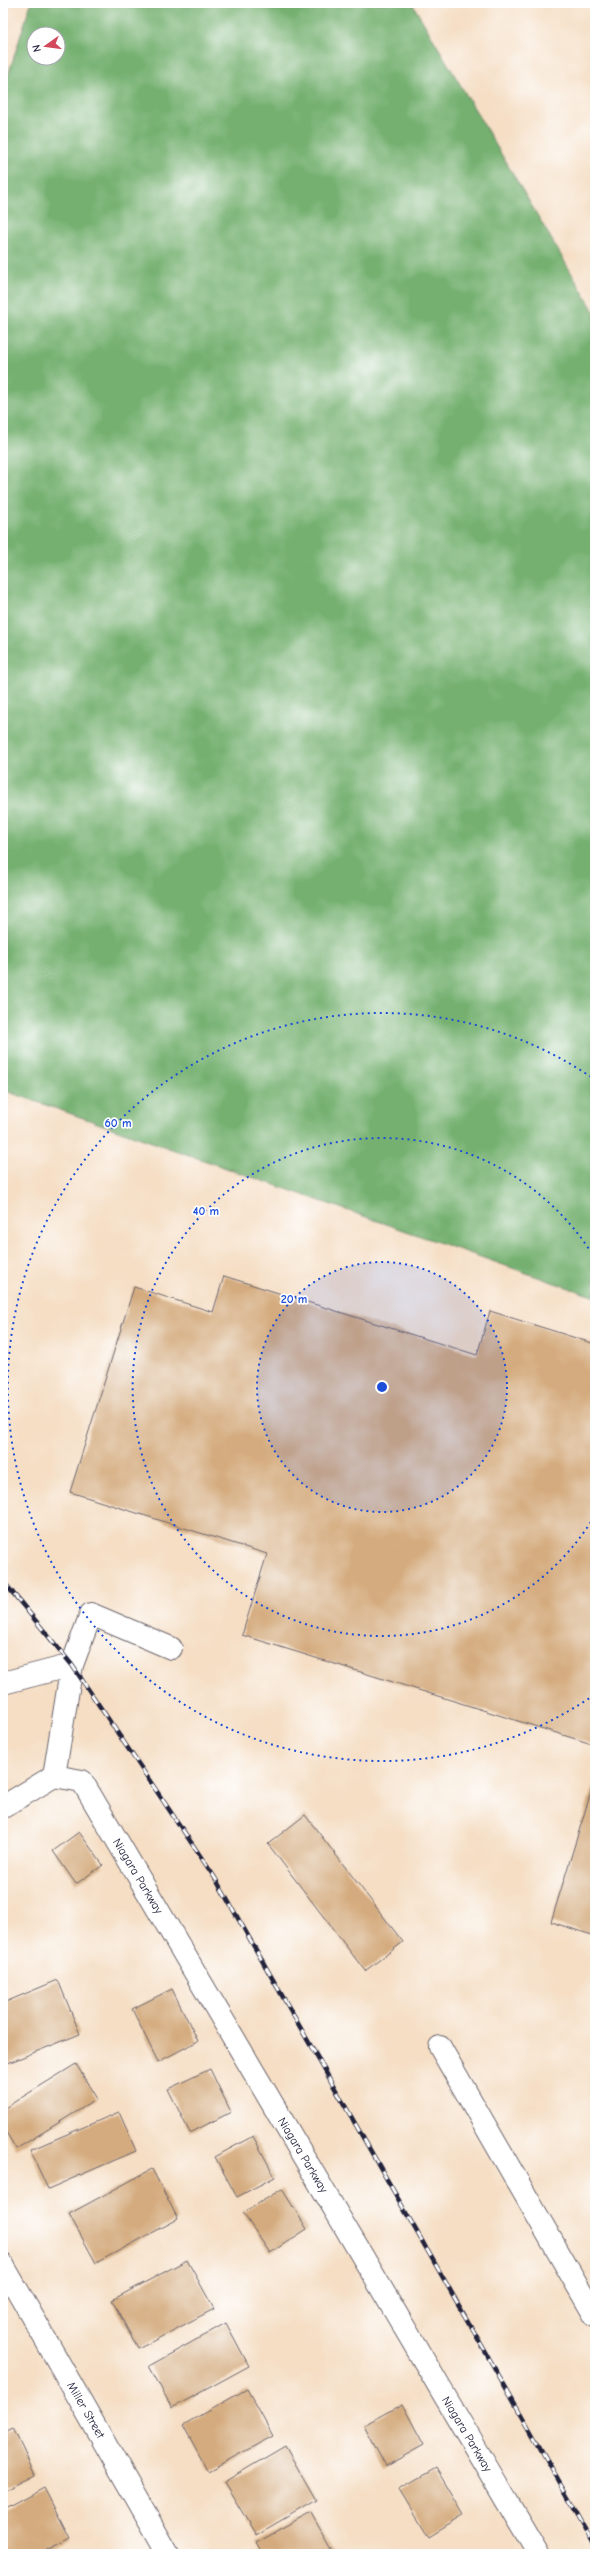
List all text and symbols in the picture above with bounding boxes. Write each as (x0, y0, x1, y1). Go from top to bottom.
north arrow (26, 26, 66, 66)
text: N (30, 43, 44, 53)
text: 60 m (105, 1116, 131, 1130)
text: 40 m (193, 1204, 219, 1218)
text: 20 m (281, 1292, 307, 1306)
centre of rings (375, 1380, 389, 1394)
street label: Niagara Parkway (110, 1836, 166, 1917)
street label: Niagara Parkway (275, 2115, 331, 2196)
street label: Miller Street (64, 2379, 108, 2441)
street label: Niagara Parkway (439, 2394, 495, 2475)

